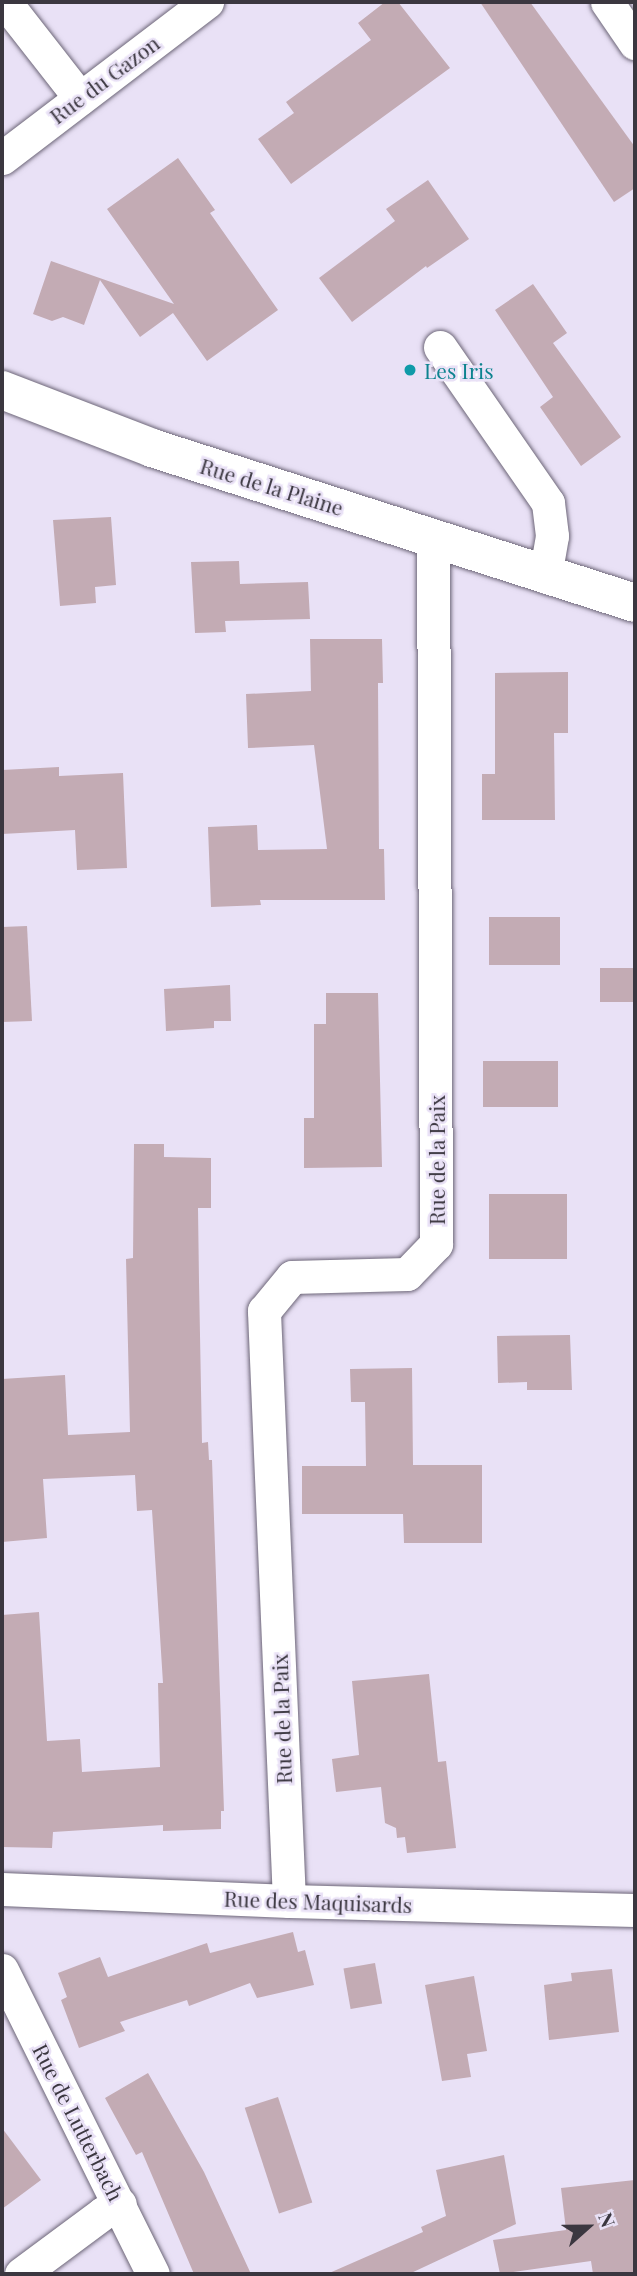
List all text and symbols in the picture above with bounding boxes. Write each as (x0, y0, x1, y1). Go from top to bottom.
street label: Rue du Gazon (44, 30, 164, 128)
place label: Les Iris (424, 357, 494, 383)
marker: Les Iris (402, 362, 418, 378)
street label: Rue de la Plaine (197, 452, 347, 520)
street label: Rue de la Paix (423, 1094, 449, 1226)
street label: Rue de la Paix (266, 1653, 296, 1785)
street label: Rue des Maquisards (223, 1885, 413, 1917)
street label: Rue de Lutterbach (29, 2039, 129, 2205)
north arrow (553, 2192, 623, 2262)
text: N (593, 2208, 622, 2231)

